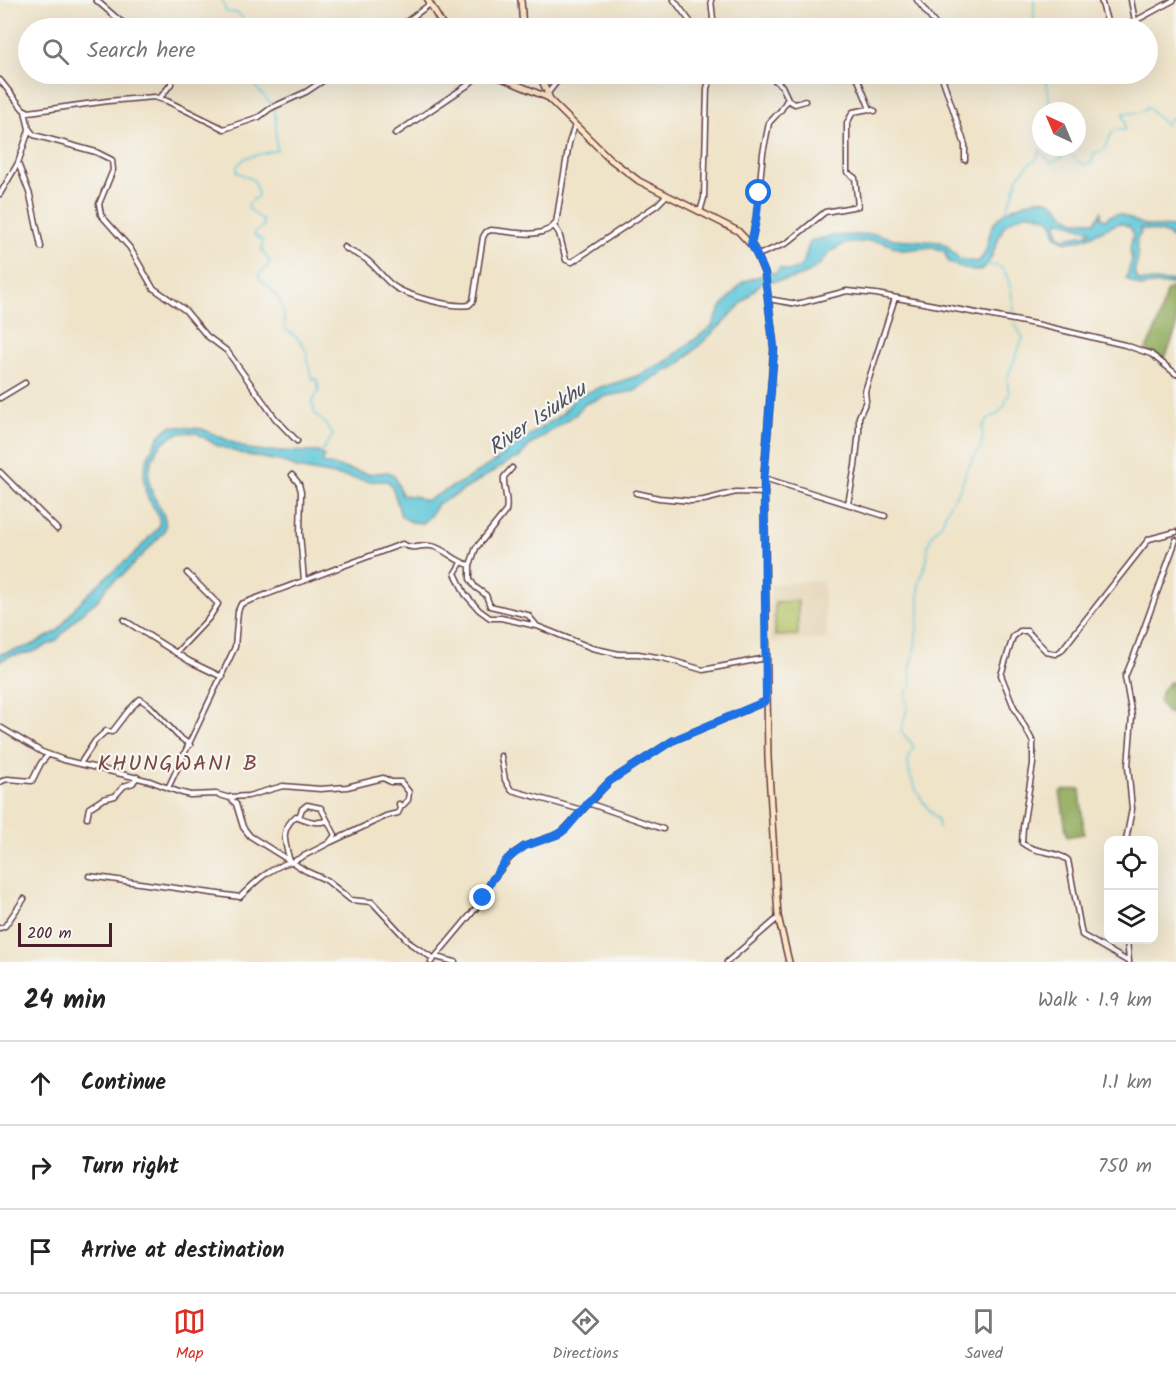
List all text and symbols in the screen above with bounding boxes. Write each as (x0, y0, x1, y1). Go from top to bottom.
search box (18, 18, 1158, 84)
text: Search here (87, 34, 195, 69)
icon: search (39, 35, 72, 68)
north arrow (1032, 102, 1086, 156)
route start (745, 179, 771, 205)
water label: River Isiukhu (482, 372, 596, 464)
district label: KHUNGWANI B (98, 747, 258, 782)
map controls (1104, 836, 1158, 944)
button: locate (1104, 836, 1158, 890)
route end (469, 884, 495, 910)
button: layers (1104, 890, 1158, 944)
scale bar (18, 920, 112, 948)
text: 200 m (27, 921, 71, 946)
text: 24 min (24, 980, 106, 1022)
text: Walk · 1.9 km (1038, 985, 1152, 1017)
text: Continue (81, 1066, 166, 1101)
icon: ahead (24, 1067, 57, 1100)
text: 1.1 km (1101, 1067, 1152, 1099)
text: Turn right (81, 1150, 179, 1185)
icon: right (24, 1151, 57, 1184)
text: 750 m (1098, 1151, 1152, 1183)
text: Arrive at destination (81, 1234, 284, 1269)
icon: arrive (24, 1235, 57, 1268)
tab: Map (173, 1305, 206, 1366)
tab: Directions (552, 1305, 619, 1366)
tab: Saved (965, 1305, 1003, 1366)

